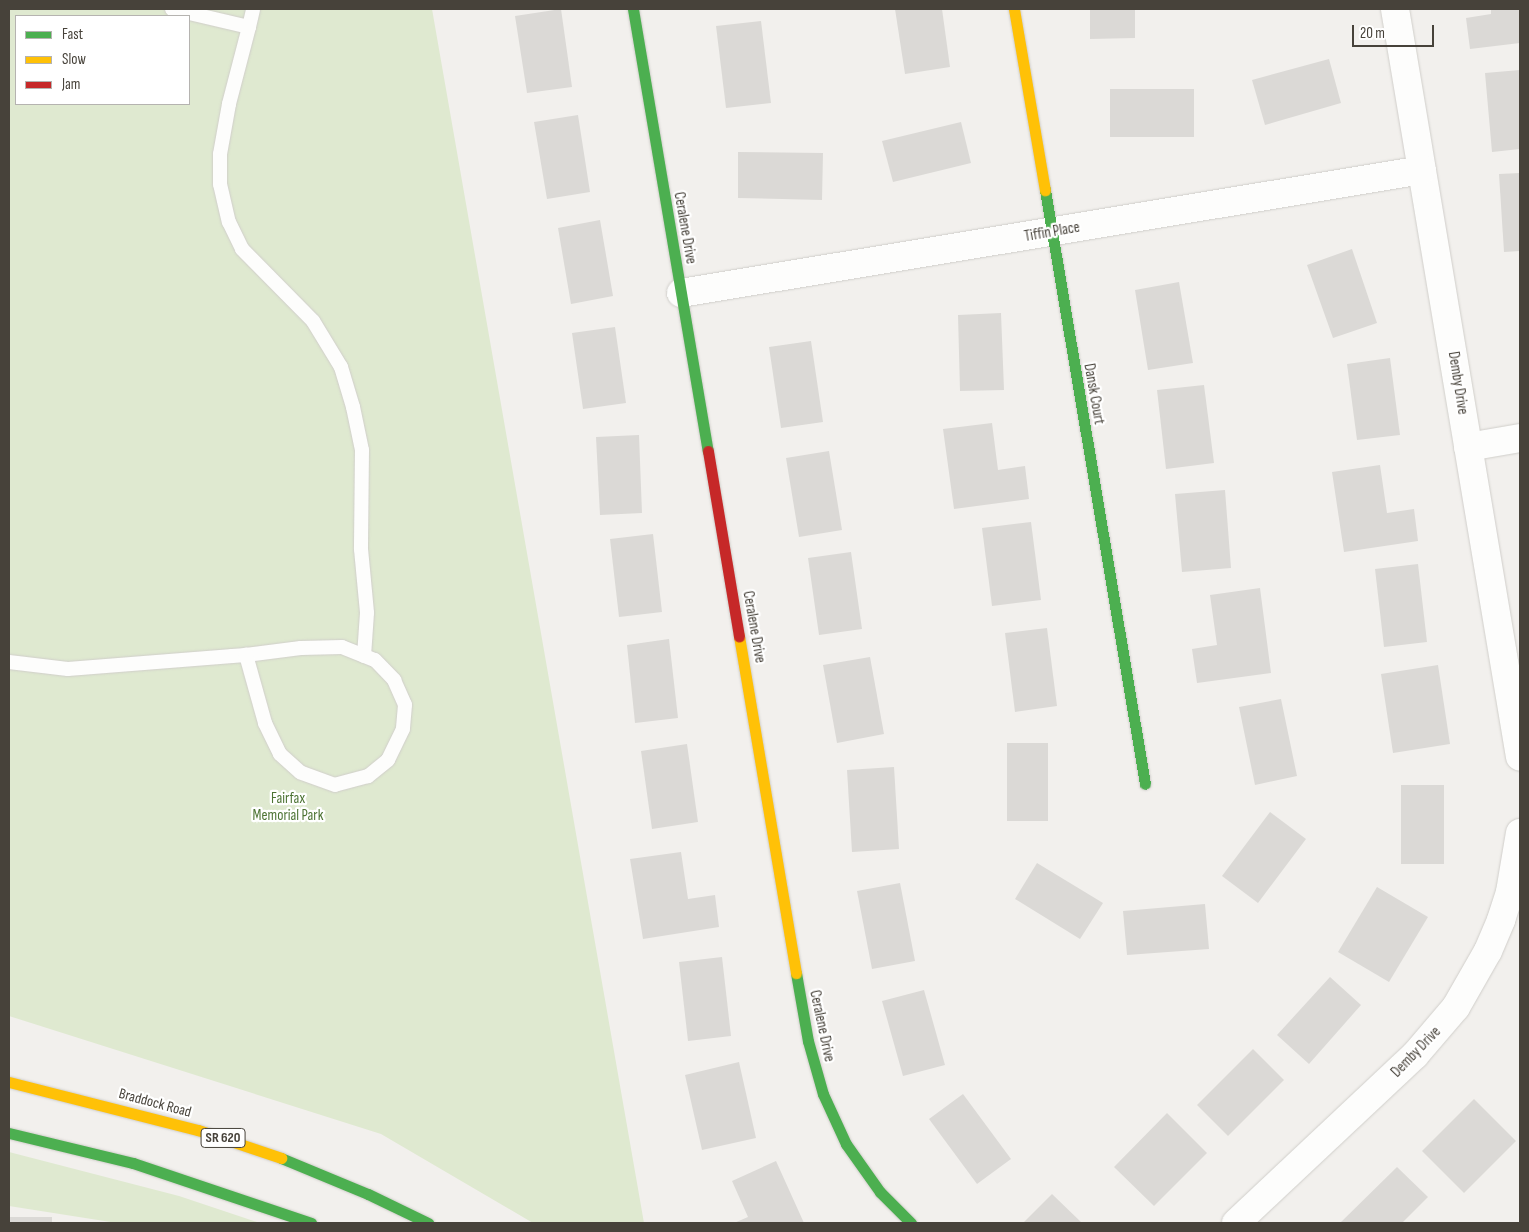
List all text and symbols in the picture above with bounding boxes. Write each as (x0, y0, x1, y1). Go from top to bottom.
legend (15, 15, 190, 105)
scale bar (1354, 15, 1436, 47)
text: 20 m (1360, 24, 1385, 43)
text: Fast (62, 25, 83, 44)
text: Slow (62, 50, 86, 69)
text: Jam (62, 75, 80, 94)
street label: Ceralene Drive (670, 191, 700, 265)
street label: Tiffin Place (1023, 218, 1081, 246)
street label: Demby Drive (1444, 350, 1472, 416)
street label: Dansk Court (1080, 362, 1108, 426)
street label: Ceralene Drive (739, 590, 769, 664)
park label: Fairfax Memorial Park (253, 789, 323, 824)
street label: Ceralene Drive (806, 988, 838, 1064)
street label: Demby Drive (1387, 1023, 1445, 1081)
street label: Braddock Road (117, 1085, 193, 1121)
road number: SR 620 (200, 1126, 246, 1150)

